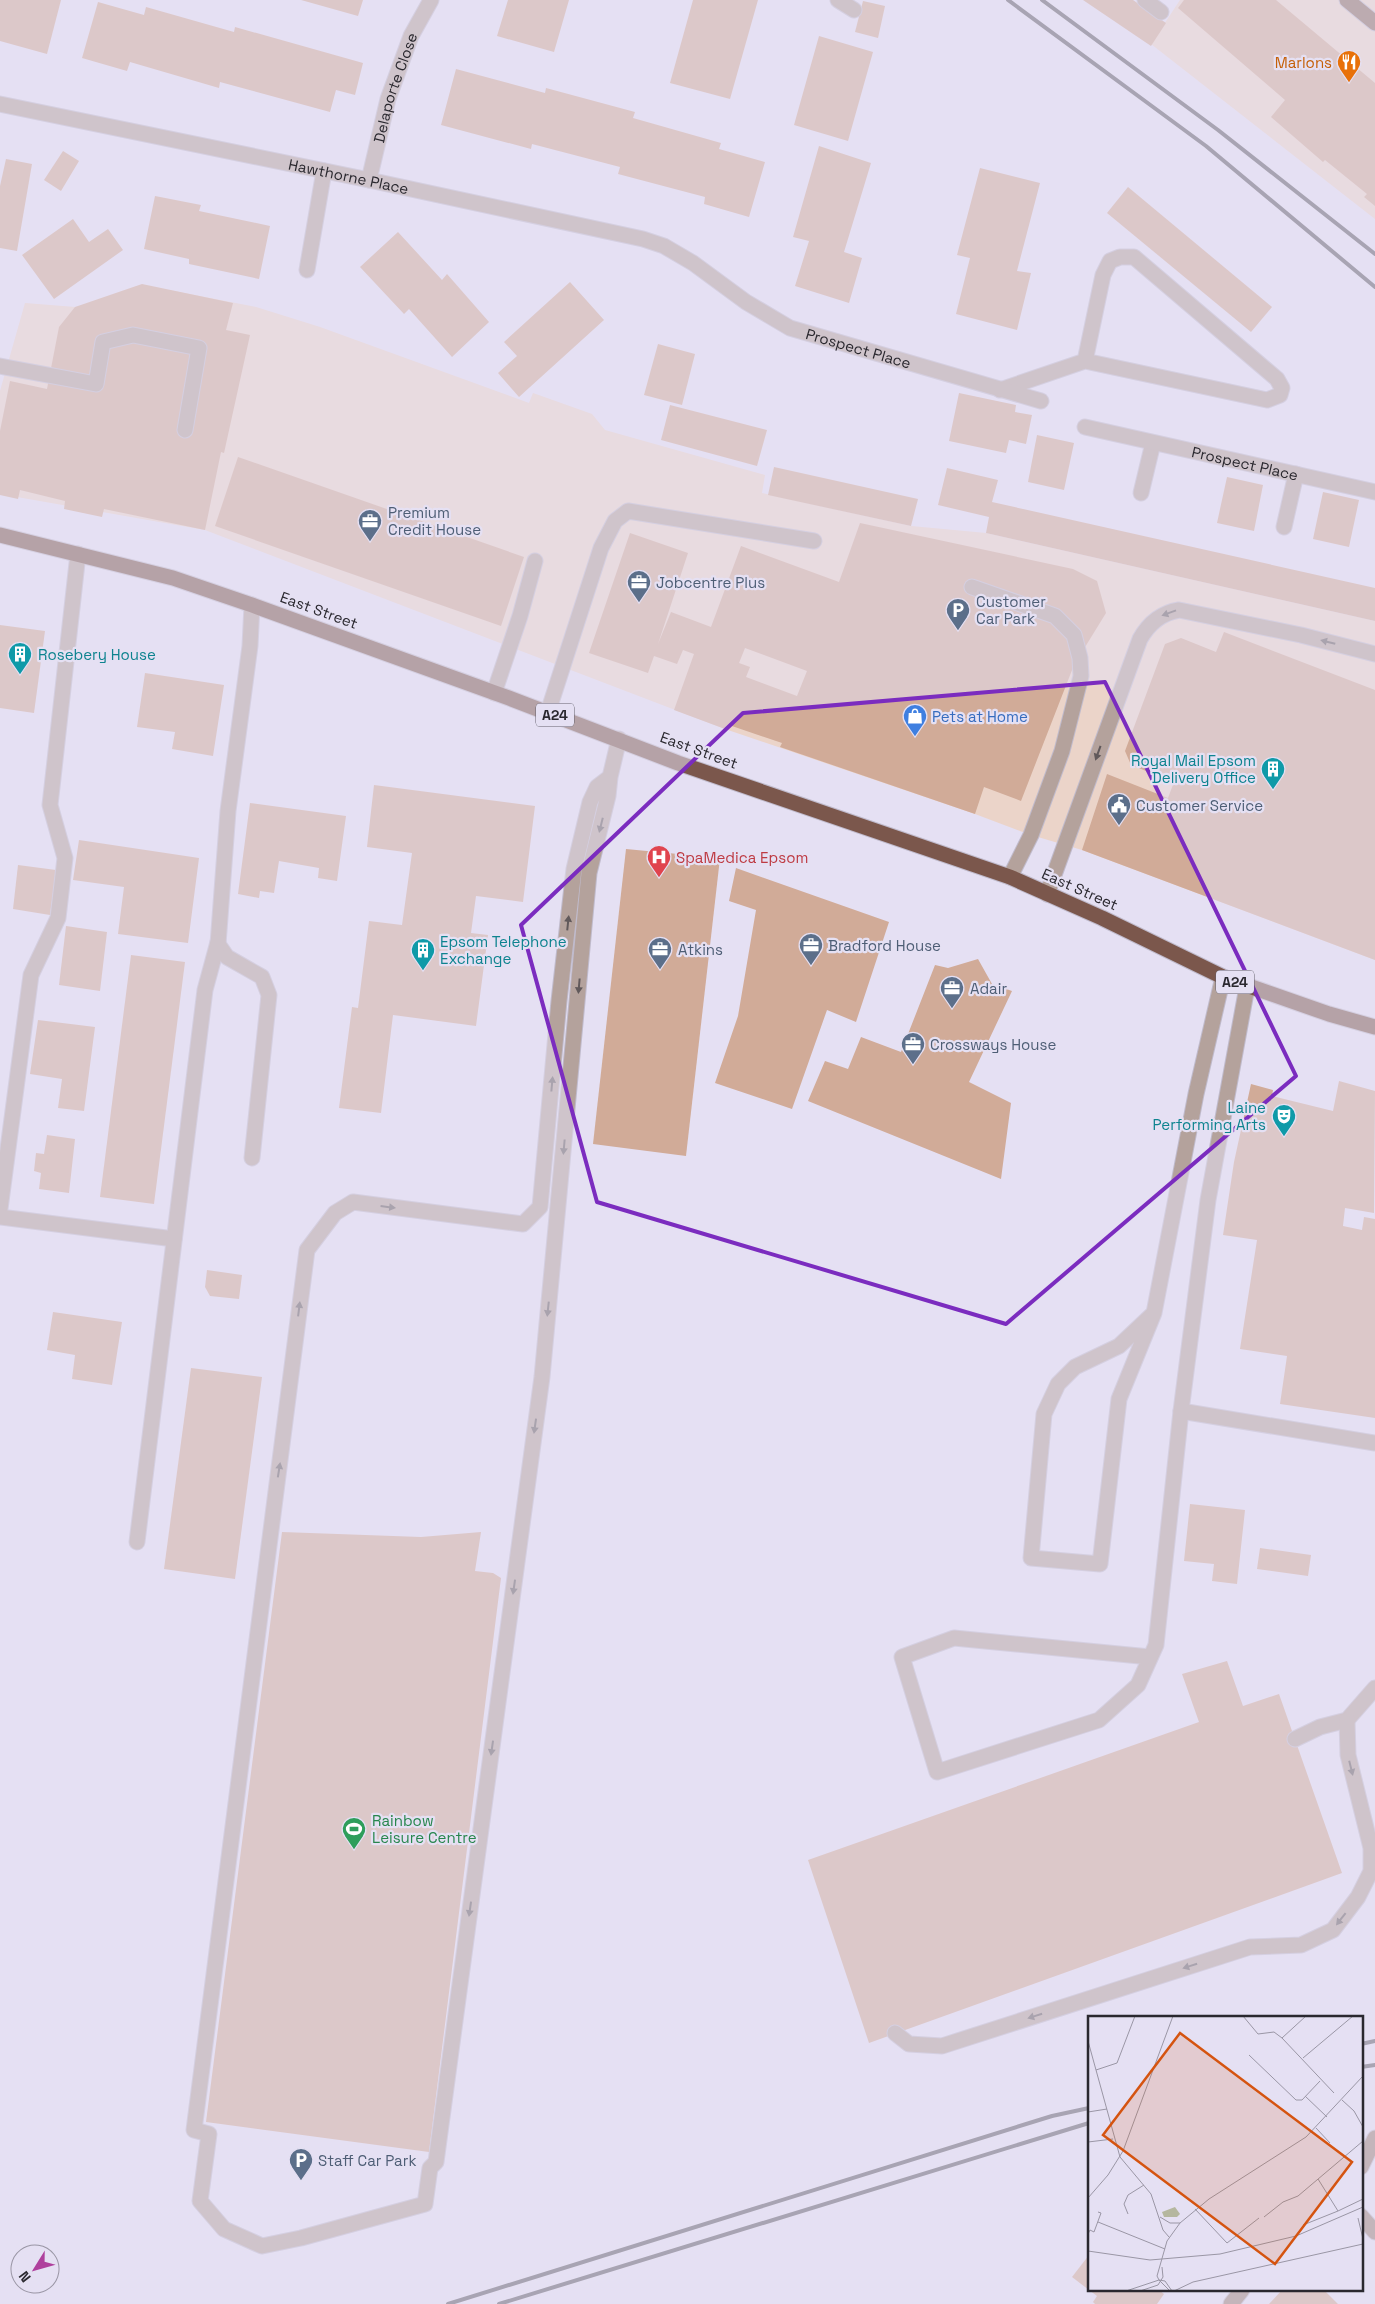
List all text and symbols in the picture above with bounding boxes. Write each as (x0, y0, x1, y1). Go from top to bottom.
street label: Delaporte Close (369, 30, 421, 144)
restaurant icon: Marlons (1336, 49, 1362, 83)
place label: Marlons (1275, 53, 1332, 72)
street label: Hawthorne Place (287, 154, 411, 198)
street label: Prospect Place (804, 324, 913, 372)
street label: Prospect Place (1190, 442, 1300, 484)
place label: Premium Credit House (388, 503, 481, 539)
office icon: Premium Credit House (357, 508, 383, 542)
office icon: Jobcentre Plus (626, 569, 652, 603)
place label: Jobcentre Plus (656, 573, 765, 592)
street label: East Street (278, 587, 361, 633)
place label: Customer Car Park (976, 592, 1046, 628)
parking icon: Customer Car Park (945, 597, 971, 631)
one-way arrow (1161, 609, 1176, 617)
one-way arrow (1320, 638, 1335, 646)
building icon: Rosebery House (7, 641, 33, 675)
place label: Rosebery House (38, 645, 156, 664)
shop icon: Pets at Home (902, 703, 928, 737)
road number: A24 (536, 704, 574, 726)
place label: Pets at Home (932, 707, 1028, 726)
street label: East Street (658, 727, 741, 773)
one-way arrow (1094, 746, 1101, 761)
place label: Royal Mail Epsom Delivery Office (1131, 751, 1256, 787)
building icon: Royal Mail Epsom Delivery Office (1260, 756, 1286, 790)
public building icon: Customer Service (1106, 792, 1132, 826)
place label: Customer Service (1136, 796, 1263, 815)
one-way arrow (597, 818, 605, 833)
hospital icon: SpaMedica Epsom (646, 844, 672, 878)
place label: SpaMedica Epsom (676, 848, 808, 867)
street label: East Street (1039, 864, 1121, 914)
one-way arrow (564, 914, 572, 930)
place label: Epsom Telephone Exchange (440, 932, 567, 968)
office icon: Bradford House (798, 932, 824, 966)
office icon: Atkins (647, 936, 673, 970)
place label: Bradford House (828, 936, 941, 955)
building icon: Epsom Telephone Exchange (410, 937, 436, 971)
place label: Atkins (678, 940, 723, 959)
road number: A24 (1216, 970, 1254, 994)
office icon: Adair (939, 975, 965, 1009)
one-way arrow (575, 978, 583, 994)
place label: Adair (970, 979, 1007, 998)
office icon: Crossways House (900, 1031, 926, 1065)
place label: Crossways House (930, 1035, 1056, 1054)
one-way arrow (548, 1076, 556, 1092)
place label: Laine Performing Arts (1153, 1098, 1266, 1134)
theatre icon: Laine Performing Arts (1271, 1103, 1297, 1137)
one-way arrow (560, 1140, 568, 1156)
one-way arrow (381, 1203, 397, 1211)
one-way arrow (296, 1301, 304, 1317)
one-way arrow (544, 1301, 552, 1317)
one-way arrow (531, 1418, 539, 1434)
one-way arrow (276, 1462, 284, 1478)
one-way arrow (509, 1579, 517, 1595)
one-way arrow (488, 1740, 496, 1756)
one-way arrow (1347, 1761, 1355, 1776)
place label: Rainbow Leisure Centre (372, 1811, 477, 1847)
sports icon: Rainbow Leisure Centre (341, 1816, 367, 1850)
one-way arrow (466, 1901, 474, 1917)
one-way arrow (1335, 1912, 1346, 1925)
one-way arrow (1182, 1962, 1197, 1970)
one-way arrow (1028, 2012, 1043, 2020)
inset map (1088, 2016, 1362, 2292)
parking icon: Staff Car Park (288, 2147, 314, 2181)
place label: Staff Car Park (318, 2151, 416, 2170)
north arrow (10, 2244, 60, 2294)
text: N (15, 2268, 35, 2286)

